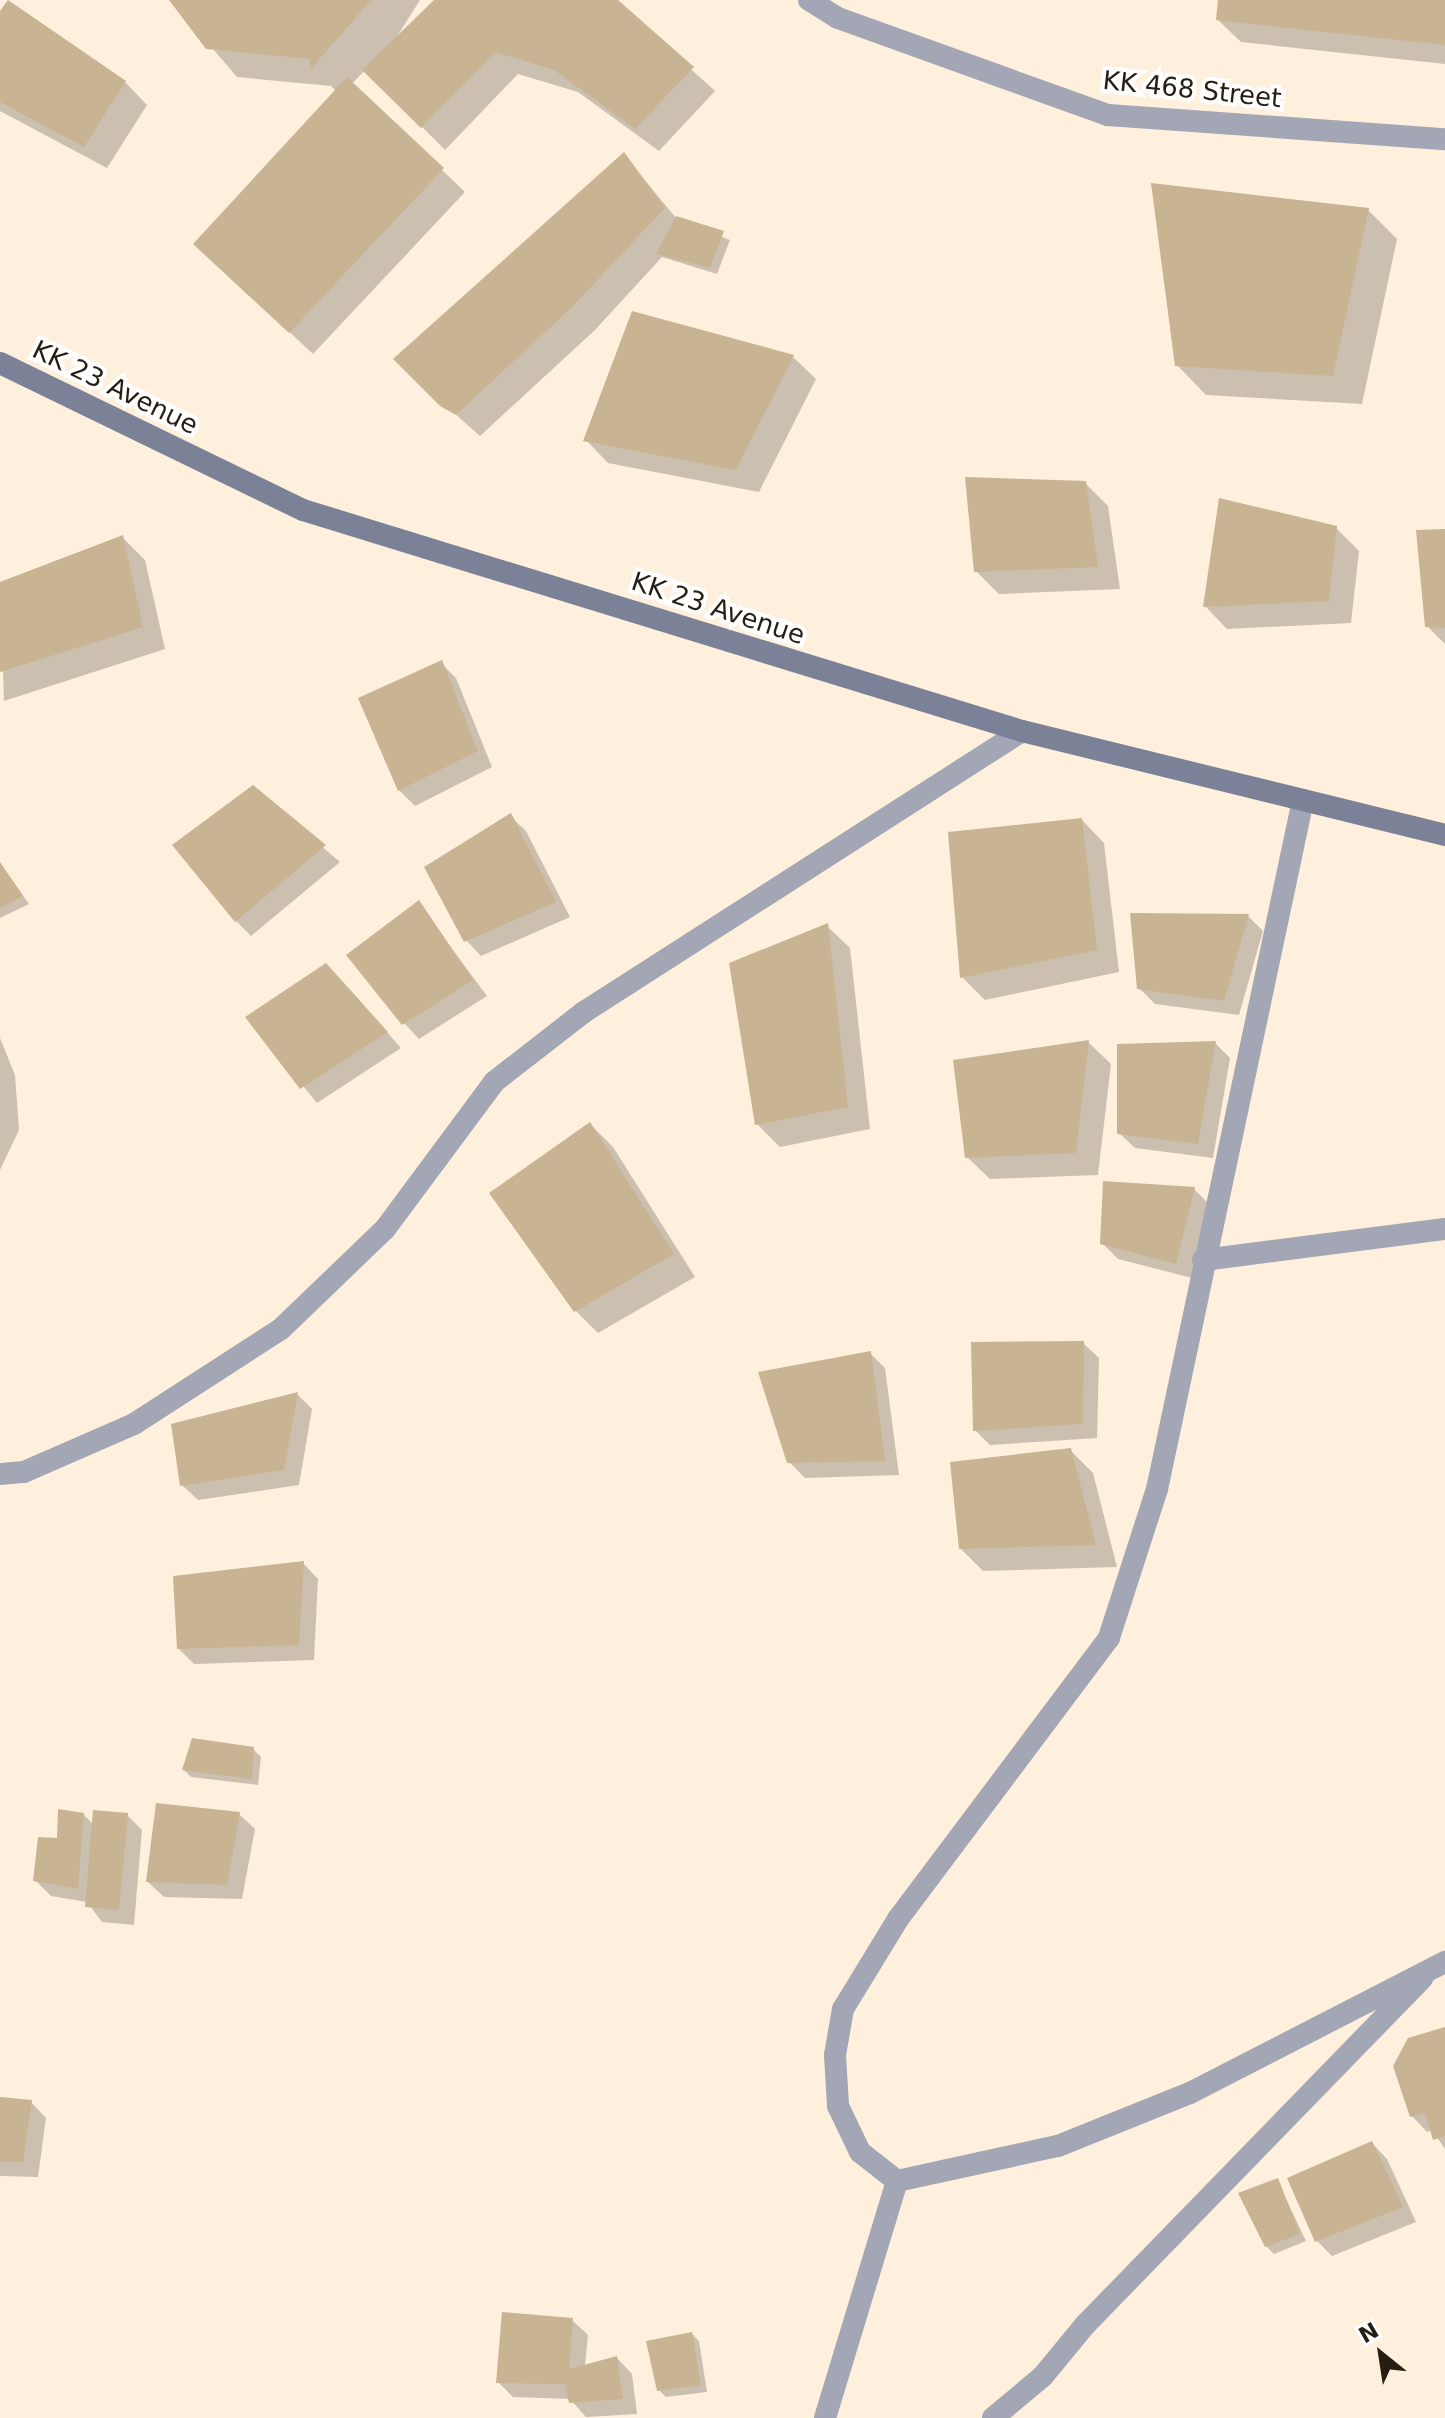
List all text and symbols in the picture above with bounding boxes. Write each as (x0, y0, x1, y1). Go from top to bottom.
street label: KK 468 Street (1101, 65, 1283, 115)
street label: KK 23 Avenue (27, 334, 203, 442)
street label: KK 23 Avenue (627, 566, 809, 652)
north arrow (1341, 2314, 1421, 2394)
text: N (1355, 2317, 1383, 2348)

